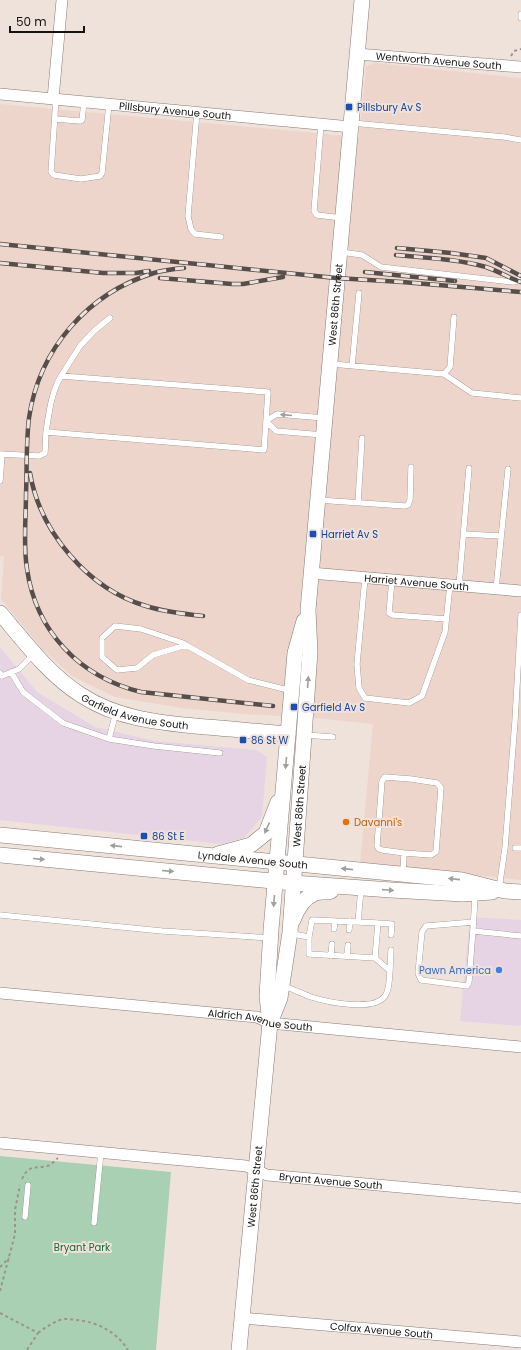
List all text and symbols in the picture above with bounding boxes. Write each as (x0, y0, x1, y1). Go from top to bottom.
scale bar (10, 8, 84, 34)
text: 50 m (16, 13, 47, 30)
street label: Wentworth Avenue South (375, 48, 502, 73)
street label: Pillsbury Avenue South (118, 98, 232, 123)
place label: Pillsbury Av S (357, 100, 422, 115)
marker: Pillsbury Av S (344, 102, 354, 112)
street label: West 86th Street (324, 263, 346, 346)
one-way arrow (280, 411, 292, 418)
place label: Harriet Av S (321, 527, 378, 542)
marker: Harriet Av S (308, 529, 318, 539)
street label: Harriet Avenue South (364, 570, 470, 594)
one-way arrow (305, 675, 311, 688)
street label: Garfield Avenue South (79, 690, 189, 733)
place label: Garfield Av S (302, 700, 365, 715)
marker: Garfield Av S (289, 702, 299, 712)
place label: 86 St W (251, 733, 289, 748)
marker: 86 St W (238, 735, 248, 745)
one-way arrow (282, 757, 289, 769)
street label: West 86th Street (289, 764, 309, 848)
place label: Davanni's (354, 815, 402, 830)
marker: Davanni's (341, 817, 351, 827)
one-way arrow (264, 822, 270, 834)
place label: 86 St E (152, 829, 185, 844)
marker: 86 St E (139, 831, 149, 841)
one-way arrow (110, 843, 122, 850)
street label: Lyndale Avenue South (197, 847, 308, 872)
one-way arrow (33, 855, 45, 862)
one-way arrow (341, 866, 353, 872)
one-way arrow (162, 868, 174, 874)
one-way arrow (448, 876, 460, 883)
one-way arrow (382, 886, 394, 893)
one-way arrow (271, 895, 277, 907)
place label: Pawn America (419, 963, 491, 978)
marker: Pawn America (494, 965, 504, 975)
street label: Aldrich Avenue South (207, 1005, 313, 1035)
street label: West 86th Street (243, 1145, 266, 1228)
street label: Bryant Avenue South (278, 1169, 383, 1193)
park label: Bryant Park (54, 1240, 111, 1255)
street label: Colfax Avenue South (329, 1318, 434, 1342)

